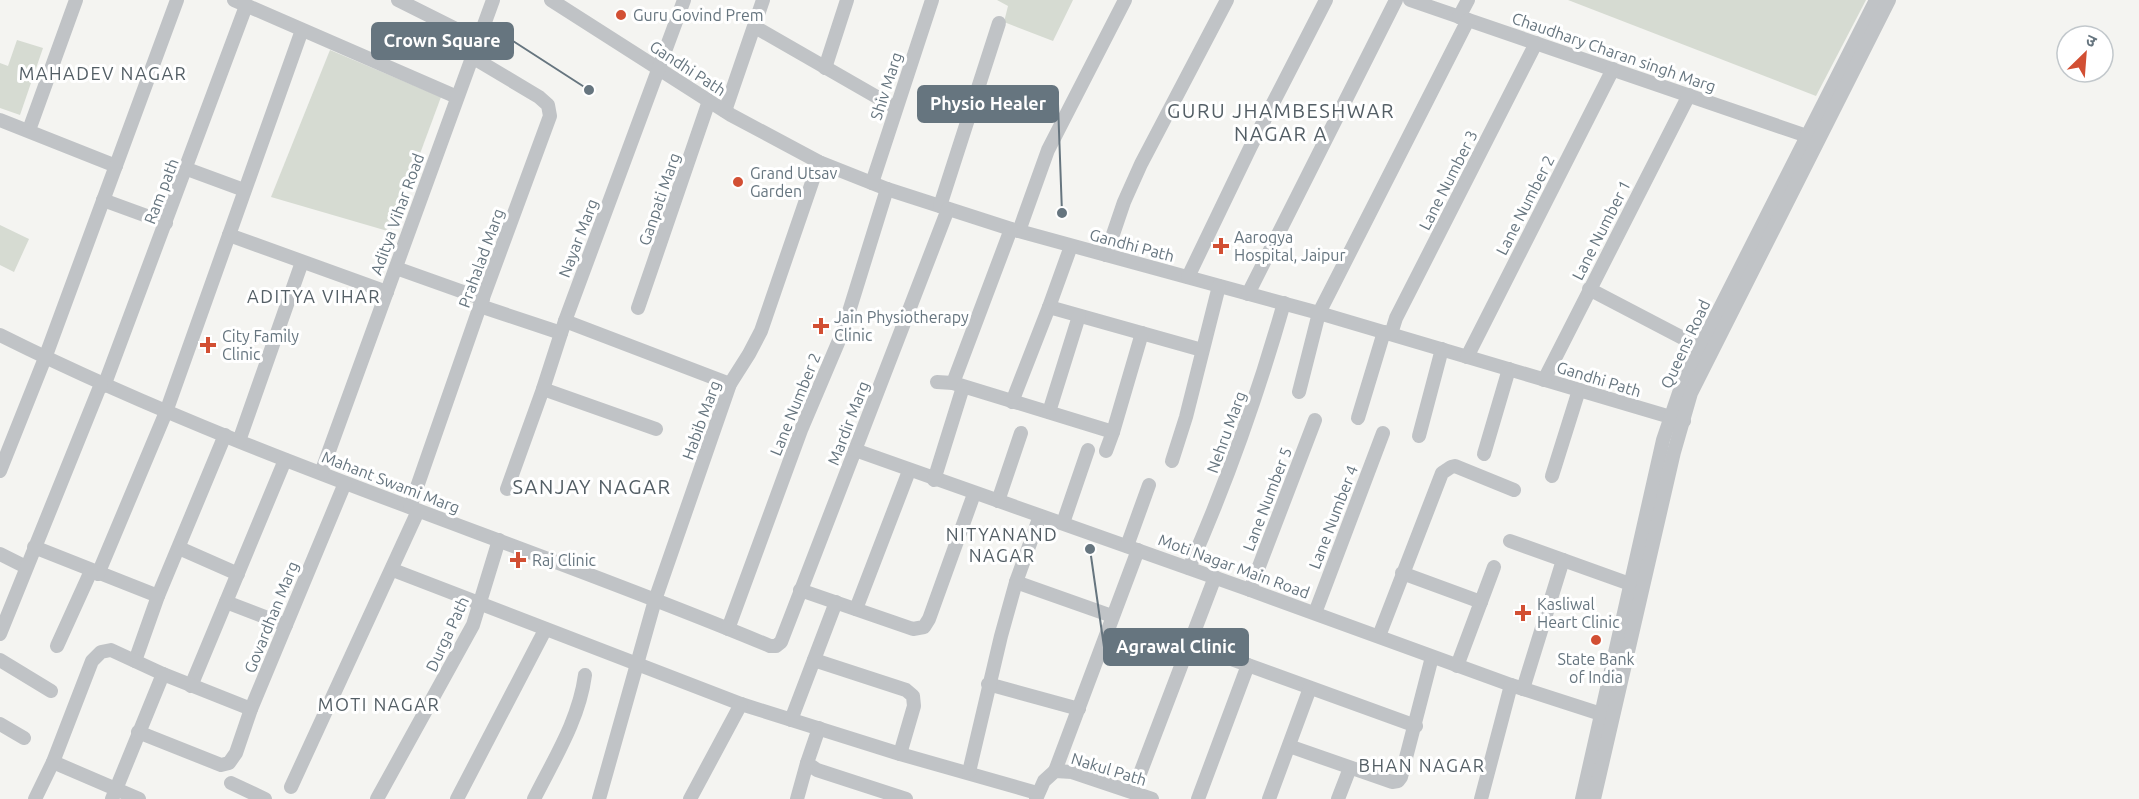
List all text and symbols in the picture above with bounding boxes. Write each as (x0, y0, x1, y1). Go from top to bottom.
place label: Guru Govind Prem (633, 6, 764, 24)
marker: Guru Govind Prem (614, 8, 628, 22)
street label: Chaudhary Charan singh Marg (1510, 9, 1718, 95)
callout: Crown Square (372, 23, 513, 59)
north arrow (2055, 24, 2115, 84)
text: Crown Square (383, 30, 501, 50)
text: उ (2083, 30, 2100, 51)
street label: Gandhi Path (647, 37, 729, 99)
street label: Shiv Marg (867, 50, 905, 122)
district label: MAHADEV NAGAR (19, 63, 187, 83)
callout: Physio Healer (918, 86, 1058, 122)
text: Physio Healer (930, 93, 1047, 113)
district label: GURU JHAMBESHWAR NAGAR A (1167, 99, 1395, 145)
street label: Lane Number 3 (1415, 127, 1481, 233)
street label: Ganpati Marg (635, 150, 683, 248)
street label: Aditya Vihar Road (367, 151, 427, 277)
street label: Lane Number 2 (1492, 152, 1558, 258)
street label: Ram path (140, 156, 182, 226)
place label: Grand Utsav Garden (750, 164, 837, 200)
marker: Grand Utsav Garden (731, 175, 745, 189)
street label: Lane Number 1 (1568, 177, 1634, 283)
street label: Nayar Marg (555, 196, 601, 280)
street label: Prahalad Marg (455, 206, 507, 310)
street label: Gandhi Path (1088, 225, 1176, 265)
place label: Aarogya Hospital, Jaipur (1234, 228, 1346, 264)
marker: Aarogya Hospital, Jaipur (1212, 237, 1230, 255)
district label: ADITYA VIHAR (247, 286, 381, 306)
street label: Queens Road (1657, 297, 1713, 391)
place label: Jain Physiotherapy Clinic (834, 308, 969, 344)
marker: Jain Physiotherapy Clinic (812, 317, 830, 335)
place label: City Family Clinic (222, 327, 299, 363)
marker: City Family Clinic (199, 336, 217, 354)
street label: Lane Number 2 (766, 350, 824, 458)
street label: Gandhi Path (1555, 358, 1643, 400)
street label: Habib Marg (678, 378, 724, 462)
street label: Mardir Marg (824, 378, 872, 468)
street label: Nehru Marg (1203, 389, 1249, 475)
street label: Lane Number 5 (1239, 445, 1295, 553)
street label: Mahant Swami Marg (319, 447, 463, 517)
street label: Lane Number 4 (1305, 463, 1361, 571)
district label: SANJAY NAGAR (512, 475, 672, 498)
district label: NITYANAND NAGAR (946, 524, 1058, 565)
street label: Moti Nagar Main Road (1156, 530, 1312, 602)
marker: Raj Clinic (509, 551, 527, 569)
place label: Raj Clinic (532, 551, 597, 569)
street label: Govardhan Marg (240, 559, 302, 675)
street label: Durga Path (422, 594, 472, 674)
place label: Kasliwal Heart Clinic (1537, 595, 1620, 631)
marker: Kasliwal Heart Clinic (1514, 604, 1532, 622)
callout: Agrawal Clinic (1104, 629, 1248, 665)
marker: State Bank of India (1589, 633, 1603, 647)
text: Agrawal Clinic (1116, 636, 1236, 656)
place label: State Bank of India (1557, 650, 1635, 686)
district label: MOTI NAGAR (318, 694, 440, 714)
street label: Nakul Path (1069, 749, 1149, 789)
district label: BHAN NAGAR (1359, 755, 1485, 775)

